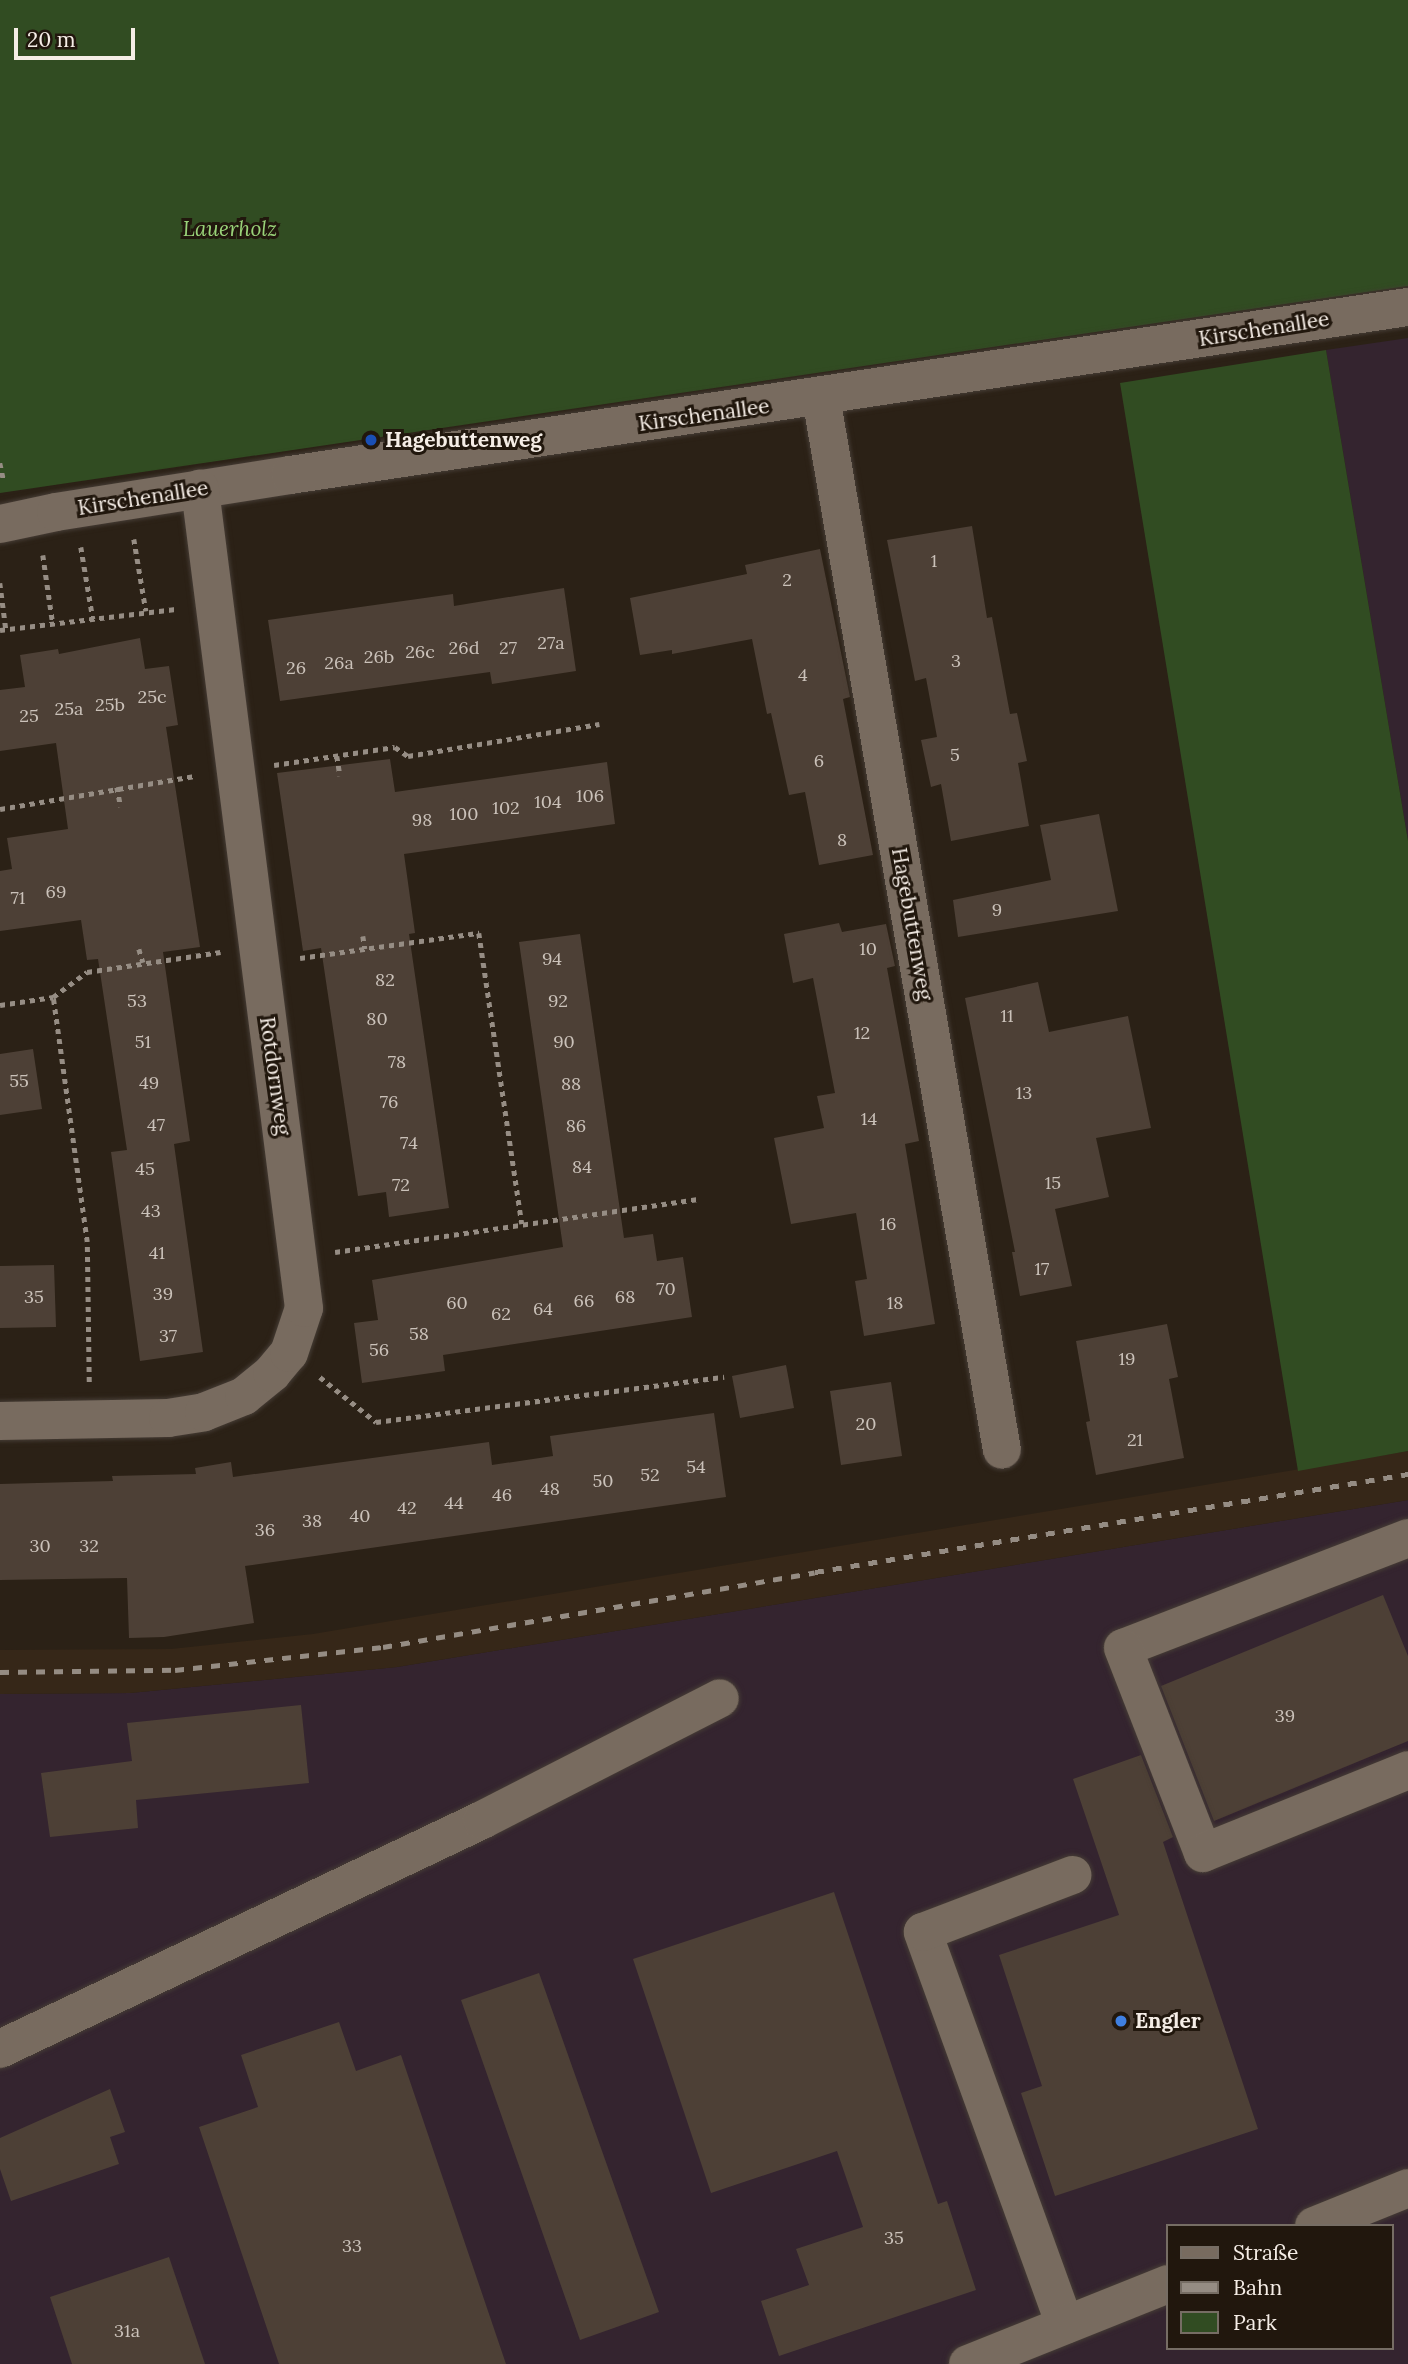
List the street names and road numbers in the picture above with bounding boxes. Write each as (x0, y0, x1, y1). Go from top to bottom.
street label: Kirschenallee (1197, 306, 1331, 352)
street label: Kirschenallee (637, 393, 771, 437)
street label: Kirschenallee (76, 475, 210, 521)
street label: Hagebuttenweg (886, 846, 938, 1002)
street label: Rotdornweg (254, 1015, 296, 1137)

